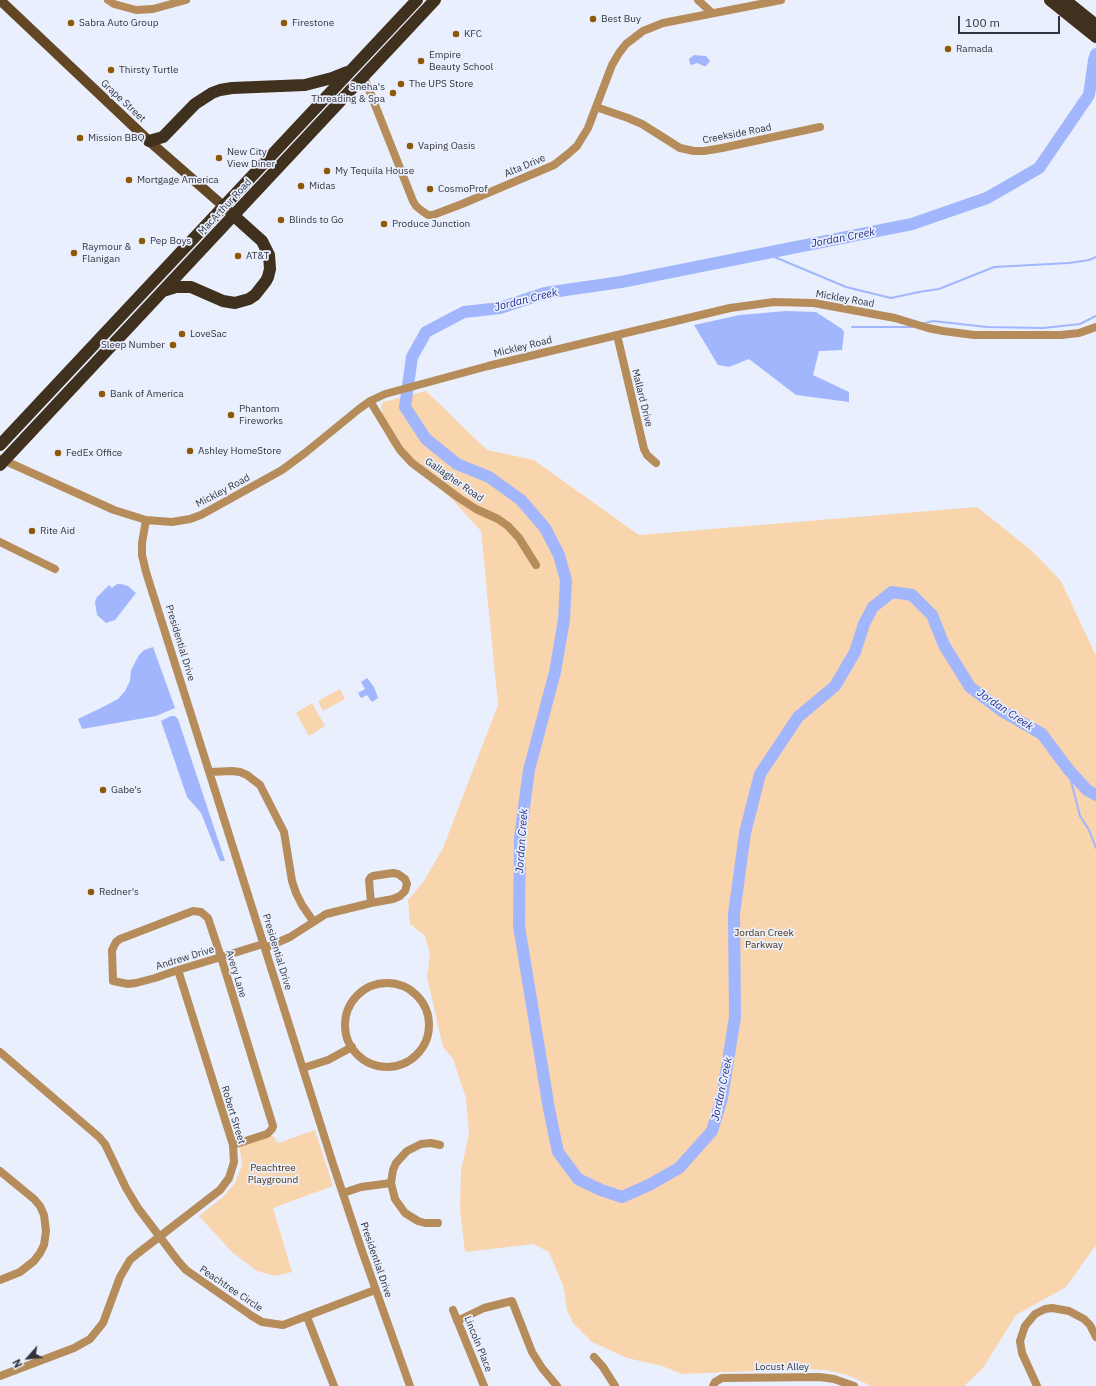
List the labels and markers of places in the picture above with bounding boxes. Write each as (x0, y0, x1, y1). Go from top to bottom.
place label: Best Buy (601, 13, 641, 25)
marker: Best Buy (588, 14, 598, 24)
place label: Sabra Auto Group (79, 17, 158, 29)
place label: Firestone (292, 17, 334, 29)
marker: Sabra Auto Group (66, 18, 76, 28)
marker: Firestone (279, 18, 289, 28)
place label: KFC (464, 28, 482, 40)
marker: KFC (451, 29, 461, 39)
place label: Ramada (956, 43, 993, 55)
marker: Ramada (943, 44, 953, 54)
place label: Empire Beauty School (429, 49, 493, 72)
marker: Empire Beauty School (416, 56, 426, 66)
place label: Thirsty Turtle (119, 64, 179, 76)
marker: Thirsty Turtle (106, 65, 116, 75)
place label: The UPS Store (409, 78, 473, 90)
marker: The UPS Store (396, 79, 406, 89)
place label: Sneha's Threading & Spa (311, 81, 385, 104)
marker: Sneha's Threading & Spa (388, 88, 398, 98)
place label: Mission BBQ (88, 132, 145, 144)
marker: Mission BBQ (75, 133, 85, 143)
place label: Vaping Oasis (418, 140, 475, 152)
marker: Vaping Oasis (405, 141, 415, 151)
place label: New City View Diner (227, 146, 275, 170)
marker: New City View Diner (214, 153, 224, 163)
place label: My Tequila House (335, 165, 414, 177)
marker: My Tequila House (322, 166, 332, 176)
place label: Mortgage America (137, 174, 219, 186)
marker: Mortgage America (124, 175, 134, 185)
place label: Midas (309, 180, 336, 192)
marker: Midas (296, 181, 306, 191)
place label: CosmoProf (438, 183, 487, 195)
marker: CosmoProf (425, 184, 435, 194)
place label: Blinds to Go (289, 214, 343, 226)
marker: Blinds to Go (276, 215, 286, 225)
place label: Produce Junction (392, 218, 470, 230)
marker: Produce Junction (379, 219, 389, 229)
place label: Pep Boys (150, 235, 191, 247)
marker: Pep Boys (137, 236, 147, 246)
place label: Raymour & Flanigan (82, 241, 132, 264)
marker: Raymour & Flanigan (69, 248, 79, 258)
place label: AT&T (246, 250, 269, 262)
marker: AT&T (233, 251, 243, 261)
place label: LoveSac (190, 328, 227, 340)
marker: LoveSac (177, 329, 187, 339)
place label: Sleep Number (101, 339, 165, 351)
marker: Sleep Number (168, 340, 178, 350)
place label: Bank of America (110, 388, 183, 400)
marker: Bank of America (97, 389, 107, 399)
place label: Phantom Fireworks (239, 403, 283, 426)
marker: Phantom Fireworks (226, 410, 236, 420)
place label: Ashley HomeStore (198, 445, 281, 457)
marker: Ashley HomeStore (185, 446, 195, 456)
place label: FedEx Office (66, 447, 122, 459)
marker: FedEx Office (53, 448, 63, 458)
place label: Rite Aid (40, 525, 75, 537)
marker: Rite Aid (27, 526, 37, 536)
place label: Gabe's (111, 784, 142, 796)
marker: Gabe's (98, 785, 108, 795)
place label: Redner's (99, 886, 139, 898)
marker: Redner's (86, 887, 96, 897)

